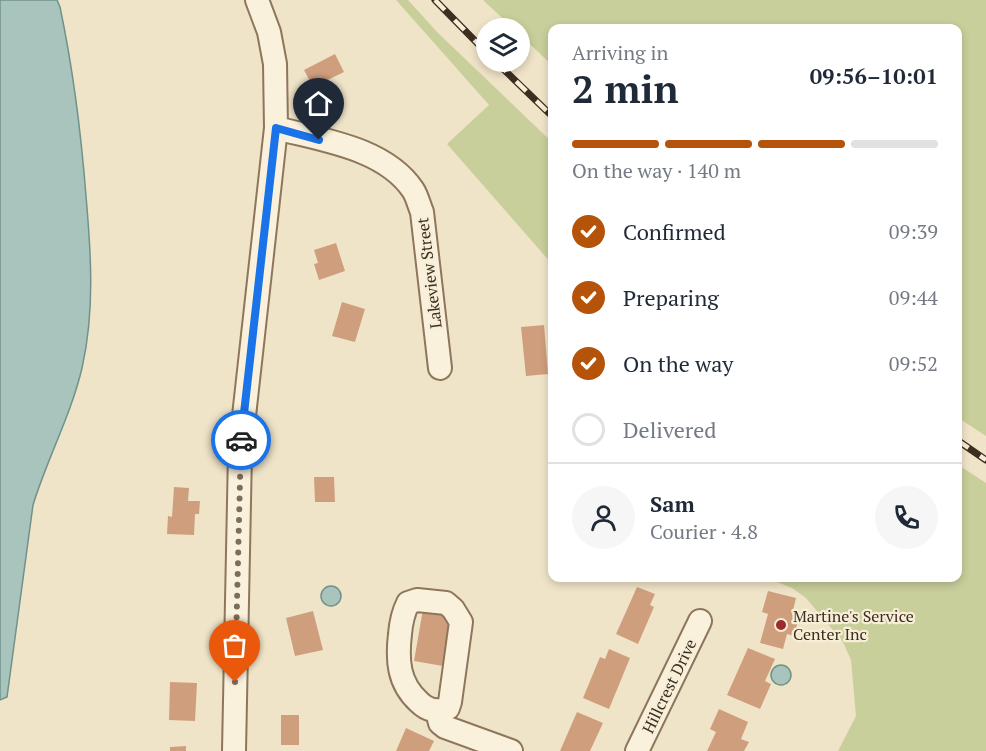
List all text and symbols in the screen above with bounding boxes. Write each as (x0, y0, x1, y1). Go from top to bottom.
map controls (476, 18, 530, 72)
button: layers (476, 18, 530, 72)
text: Arriving in (572, 39, 668, 66)
text: 09:56–10:01 (810, 61, 938, 90)
text: 2 min (572, 62, 679, 114)
pin (293, 78, 344, 140)
icon: home (302, 87, 335, 120)
text: On the way · 140 m (572, 157, 741, 184)
icon: check (572, 215, 605, 248)
street label: Lakeview Street (411, 216, 447, 330)
text: Confirmed (623, 217, 726, 246)
text: 09:39 (889, 218, 938, 245)
icon: check (572, 281, 605, 314)
text: Preparing (623, 283, 719, 312)
text: 09:44 (889, 284, 938, 311)
icon: check (572, 347, 605, 380)
text: On the way (623, 349, 733, 378)
text: 09:52 (889, 350, 938, 377)
courier (211, 410, 271, 470)
text: Delivered (623, 415, 716, 444)
icon: car (225, 424, 258, 457)
button: person (572, 486, 635, 549)
button: phone (875, 486, 938, 549)
text: Sam (650, 489, 695, 518)
text: Courier · 4.8 (650, 518, 758, 545)
place label: Martine's Service Center Inc (793, 605, 914, 645)
marker: Martine's Service Center Inc (774, 618, 788, 632)
pin (209, 620, 260, 682)
icon: bag (218, 629, 251, 662)
street label: Hillcrest Drive (637, 635, 701, 737)

